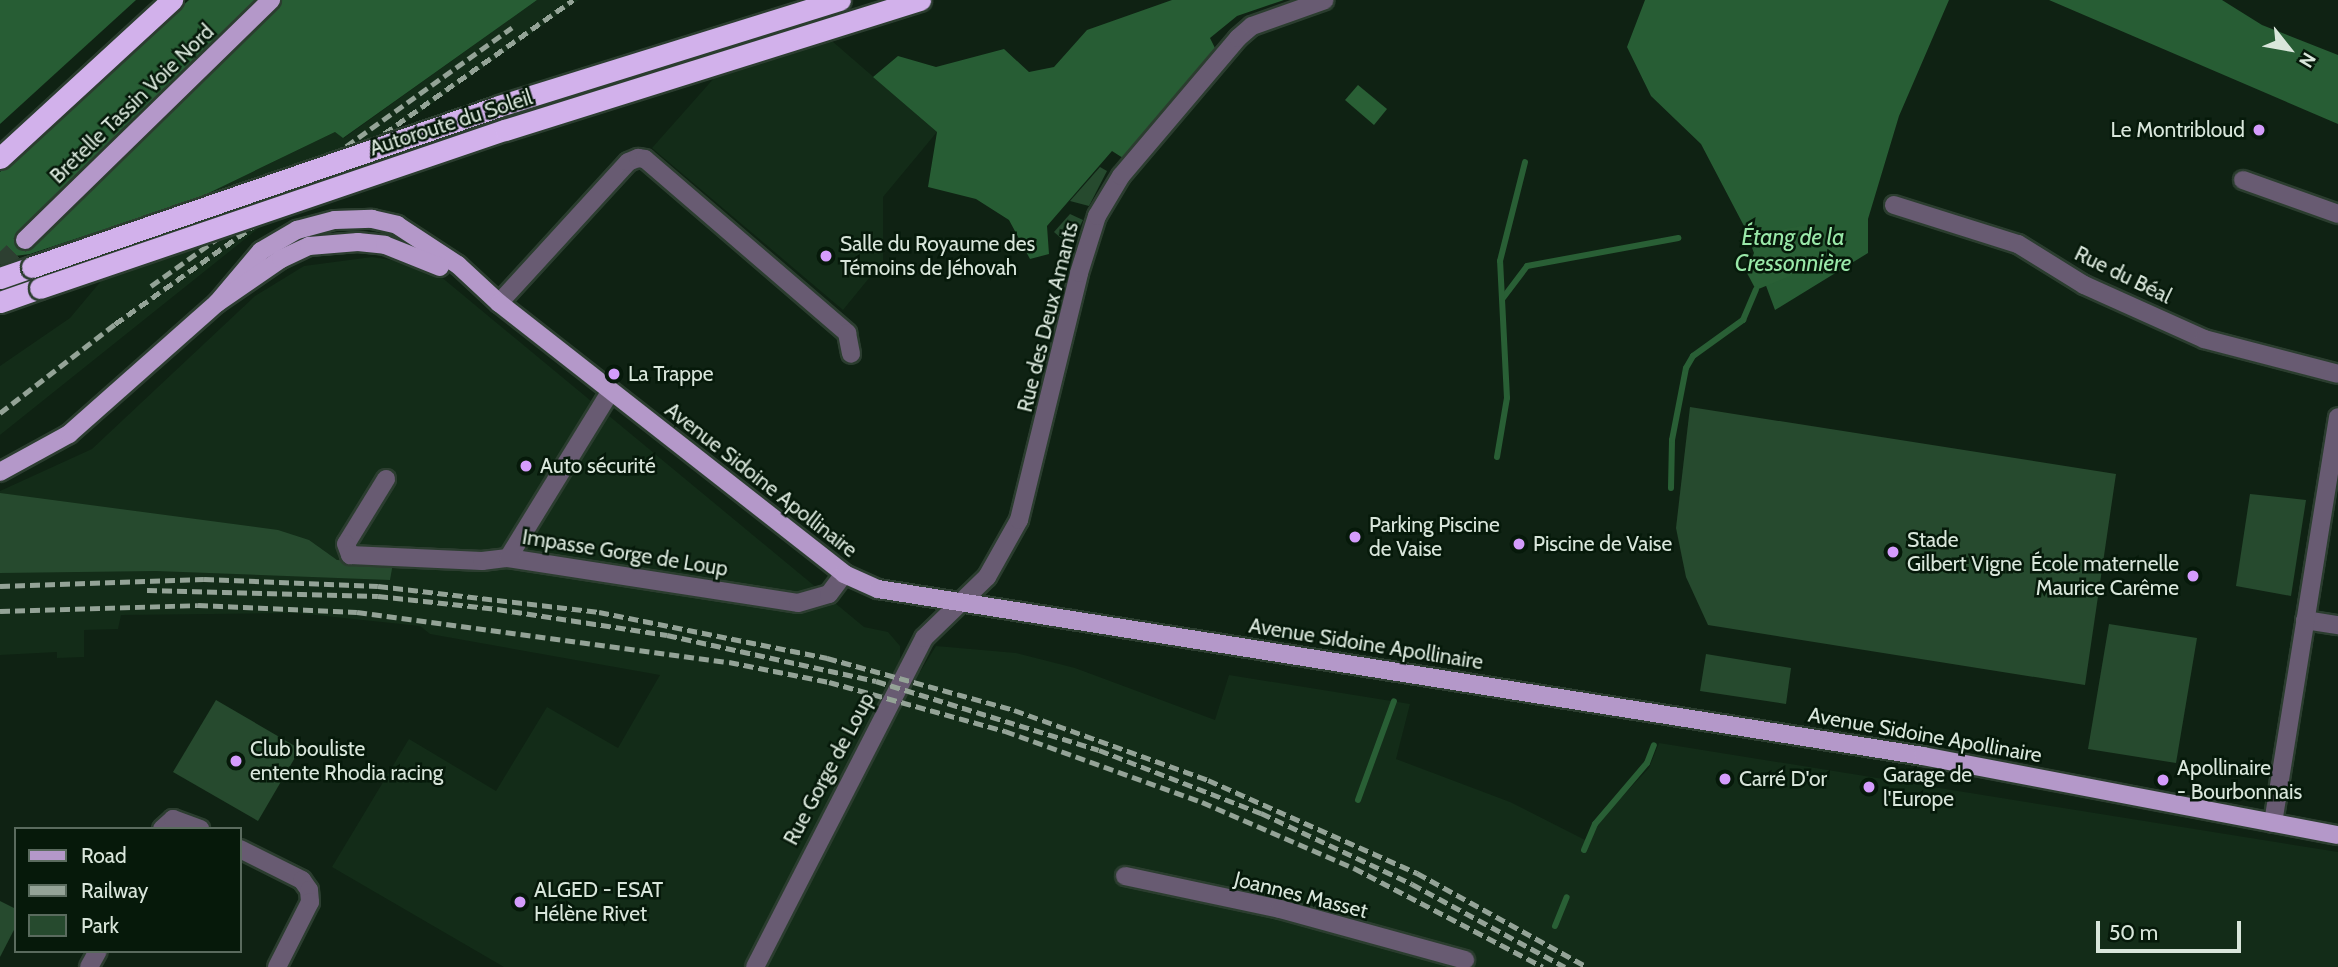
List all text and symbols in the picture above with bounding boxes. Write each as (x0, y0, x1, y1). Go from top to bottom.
north arrow (2254, 14, 2324, 84)
street label: Bretelle Tassin Voie Nord (45, 19, 219, 189)
text: N (2294, 48, 2321, 72)
street label: Autoroute du Soleil (366, 85, 536, 161)
place label: Le Montribloud (2110, 117, 2245, 143)
marker: Le Montribloud (2251, 122, 2267, 138)
street label: Rue des Deux Amants (1012, 219, 1084, 415)
water label: Étang de la Cressonnière (1735, 223, 1851, 277)
place label: Salle du Royaume des Témoins de Jéhovah (840, 231, 1035, 281)
street label: Rue du Béal (2070, 241, 2176, 309)
marker: Salle du Royaume des Témoins de Jéhovah (818, 248, 834, 264)
place label: La Trappe (628, 361, 713, 387)
marker: La Trappe (606, 366, 622, 382)
street label: Avenue Sidoine Apollinaire (660, 397, 862, 563)
place label: Auto sécurité (540, 453, 656, 479)
marker: Auto sécurité (518, 458, 534, 474)
place label: Parking Piscine de Vaise (1369, 512, 1500, 562)
street label: Impasse Gorge de Loup (520, 524, 730, 582)
place label: Stade Gilbert Vigne (1907, 527, 2022, 577)
marker: Parking Piscine de Vaise (1347, 529, 1363, 545)
place label: Piscine de Vaise (1533, 531, 1672, 557)
marker: Piscine de Vaise (1511, 536, 1527, 552)
marker: Stade Gilbert Vigne (1885, 544, 1901, 560)
place label: École maternelle Maurice Carême (2031, 551, 2179, 601)
marker: École maternelle Maurice Carême (2185, 568, 2201, 584)
street label: Avenue Sidoine Apollinaire (1247, 613, 1485, 675)
street label: Rue Gorge de Loup (778, 689, 880, 849)
street label: Avenue Sidoine Apollinaire (1806, 702, 2044, 768)
place label: Club bouliste entente Rhodia racing (250, 736, 443, 786)
marker: Club bouliste entente Rhodia racing (228, 753, 244, 769)
place label: Apollinaire - Bourbonnais (2177, 755, 2302, 805)
place label: Garage de l'Europe (1883, 762, 1972, 812)
place label: Carré D'or (1739, 766, 1827, 792)
marker: Carré D'or (1717, 771, 1733, 787)
marker: Apollinaire - Bourbonnais (2155, 772, 2171, 788)
marker: Garage de l'Europe (1861, 779, 1877, 795)
legend (14, 827, 242, 953)
text: Road (81, 843, 127, 868)
street label: Joannes Masset (1232, 866, 1370, 924)
place label: ALGED - ESAT Hélène Rivet (534, 877, 663, 927)
text: Railway (81, 878, 148, 903)
marker: ALGED - ESAT Hélène Rivet (512, 894, 528, 910)
scale bar (2100, 908, 2245, 952)
text: Park (81, 913, 119, 938)
text: 50 m (2109, 920, 2158, 945)

